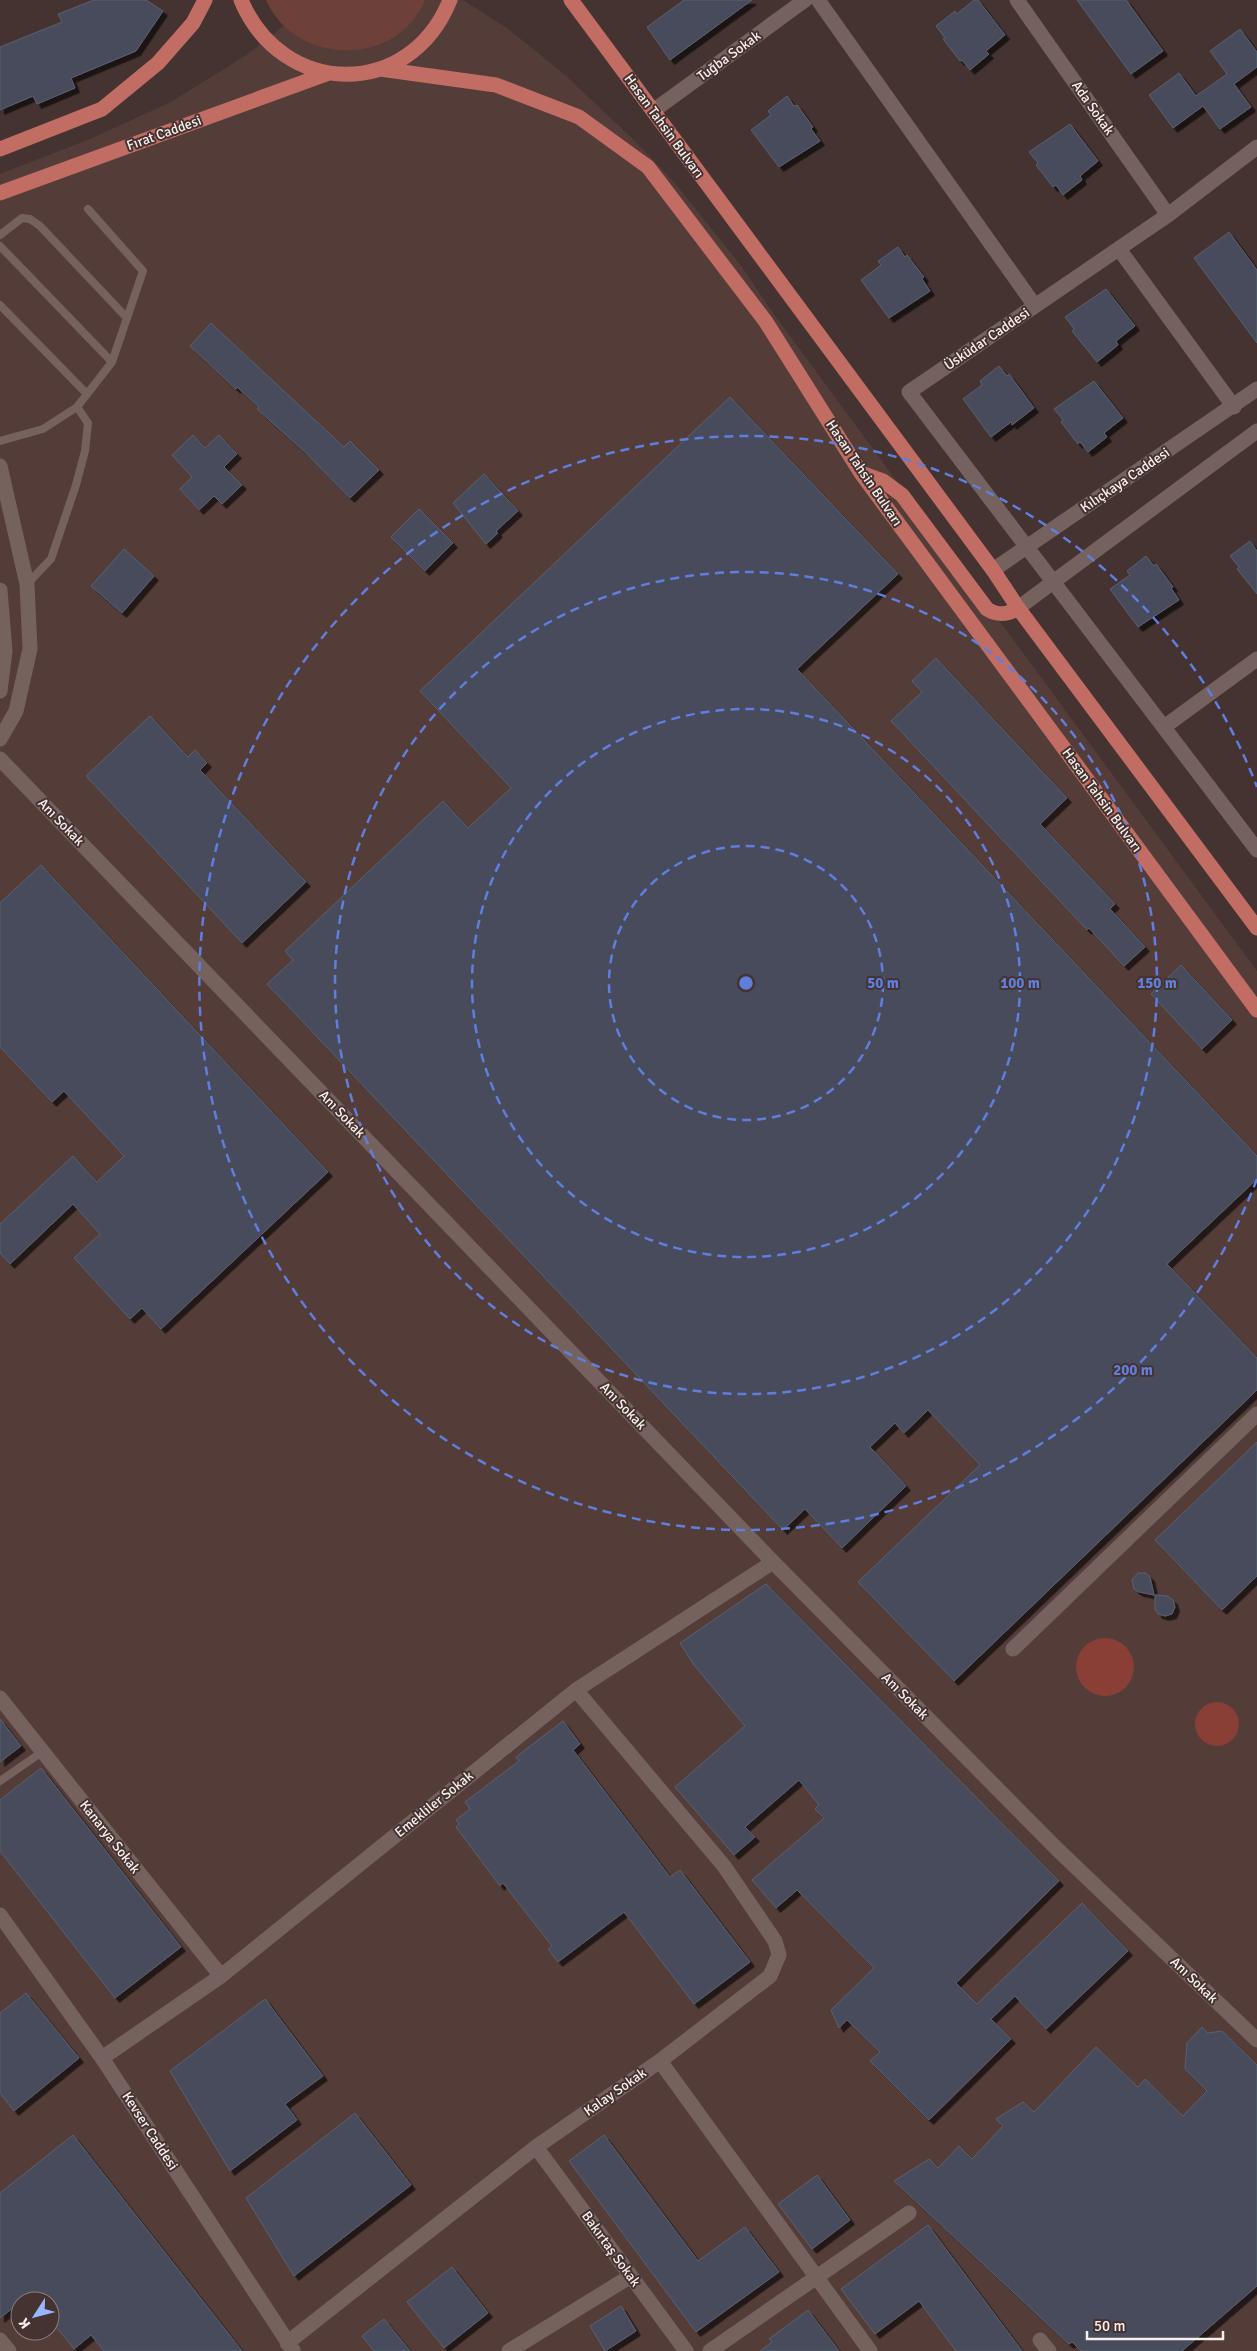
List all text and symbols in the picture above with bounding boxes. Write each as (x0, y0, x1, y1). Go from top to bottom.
street label: Tuğba Sokak (694, 27, 764, 85)
street label: Hasan Tahsin Bulvarı (621, 71, 707, 181)
street label: Ada Sokak (1068, 78, 1118, 138)
street label: Fırat Caddesi (124, 112, 204, 154)
street label: Üsküdar Caddesi (941, 304, 1033, 374)
street label: Hasan Tahsin Bulvarı (822, 417, 906, 529)
street label: Kılıçkaya Caddesi (1077, 444, 1173, 516)
street label: Hasan Tahsin Bulvarı (1059, 745, 1145, 855)
street label: Anı Sokak (34, 795, 88, 849)
centre of rings (737, 974, 755, 992)
text: 50 m (867, 974, 899, 992)
text: 100 m (1000, 974, 1040, 992)
text: 150 m (1137, 974, 1177, 992)
street label: Anı Sokak (315, 1087, 369, 1141)
text: 200 m (1113, 1361, 1153, 1379)
street label: Anı Sokak (596, 1379, 650, 1433)
street label: Anı Sokak (878, 1669, 932, 1723)
street label: Emekliler Sokak (391, 1767, 477, 1841)
street label: Kanarya Sokak (76, 1797, 144, 1877)
street label: Anı Sokak (1167, 1953, 1221, 2007)
street label: Kalay Sokak (581, 2064, 649, 2120)
street label: Kevser Caddesi (118, 2089, 182, 2173)
street label: Bakırtaş Sokak (578, 2208, 644, 2290)
north arrow (10, 2291, 60, 2341)
scale bar (1087, 2308, 1223, 2340)
text: K (15, 2315, 34, 2332)
text: 50 m (1094, 2317, 1125, 2335)

